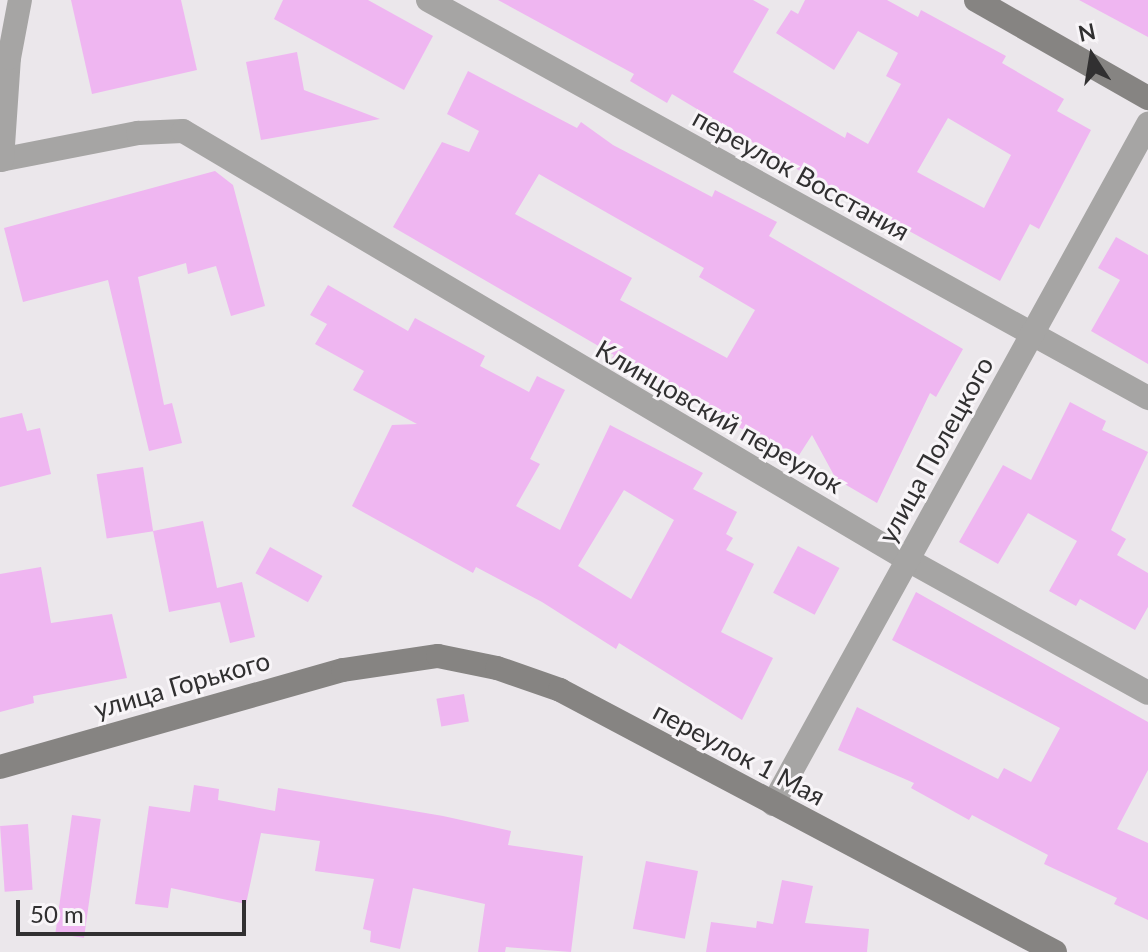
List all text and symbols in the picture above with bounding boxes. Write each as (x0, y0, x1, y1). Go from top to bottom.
north arrow (1052, 16, 1132, 96)
text: N (1076, 17, 1098, 47)
street label: переулок Восстания (687, 102, 915, 248)
street label: Клинцовский переулок (590, 334, 848, 500)
street label: улица Полецкого (872, 352, 1000, 548)
street label: улица Горького (90, 645, 274, 725)
street label: переулок 1 Мая (648, 696, 830, 812)
scale bar (20, 884, 250, 934)
text: 50 m (30, 899, 84, 928)

